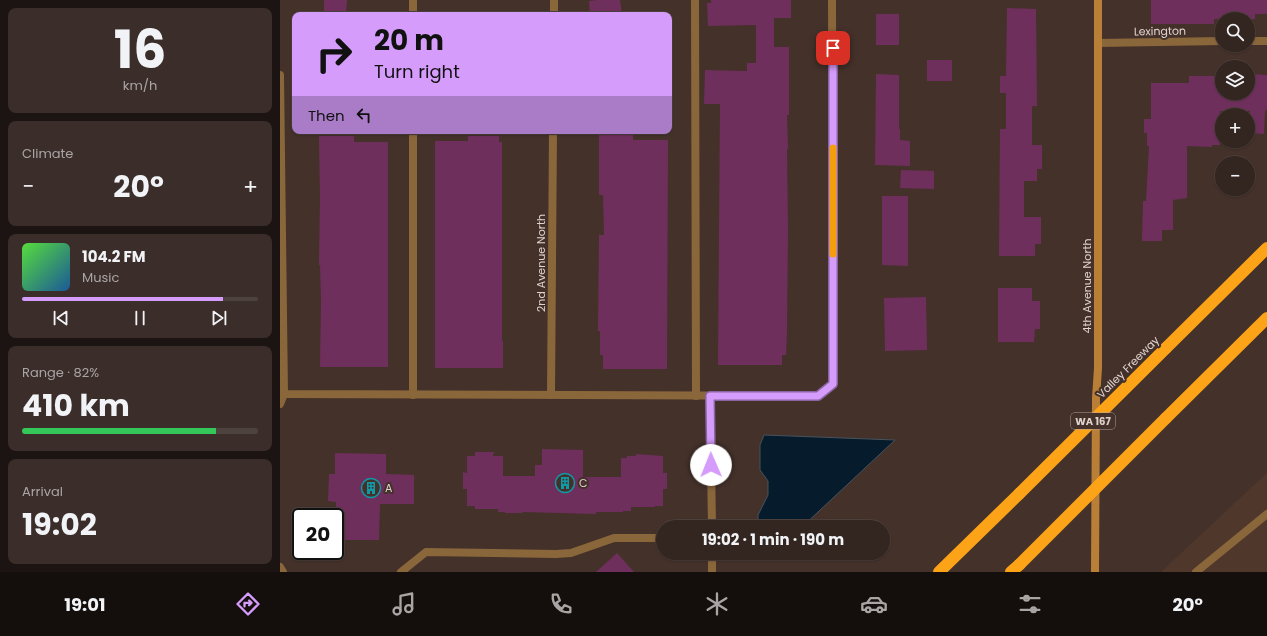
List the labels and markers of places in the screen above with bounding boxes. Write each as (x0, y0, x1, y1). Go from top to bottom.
pin (816, 31, 850, 65)
building icon: C (554, 472, 576, 494)
place label: C (579, 475, 588, 491)
building icon: A (360, 477, 382, 499)
place label: A (385, 480, 393, 496)

